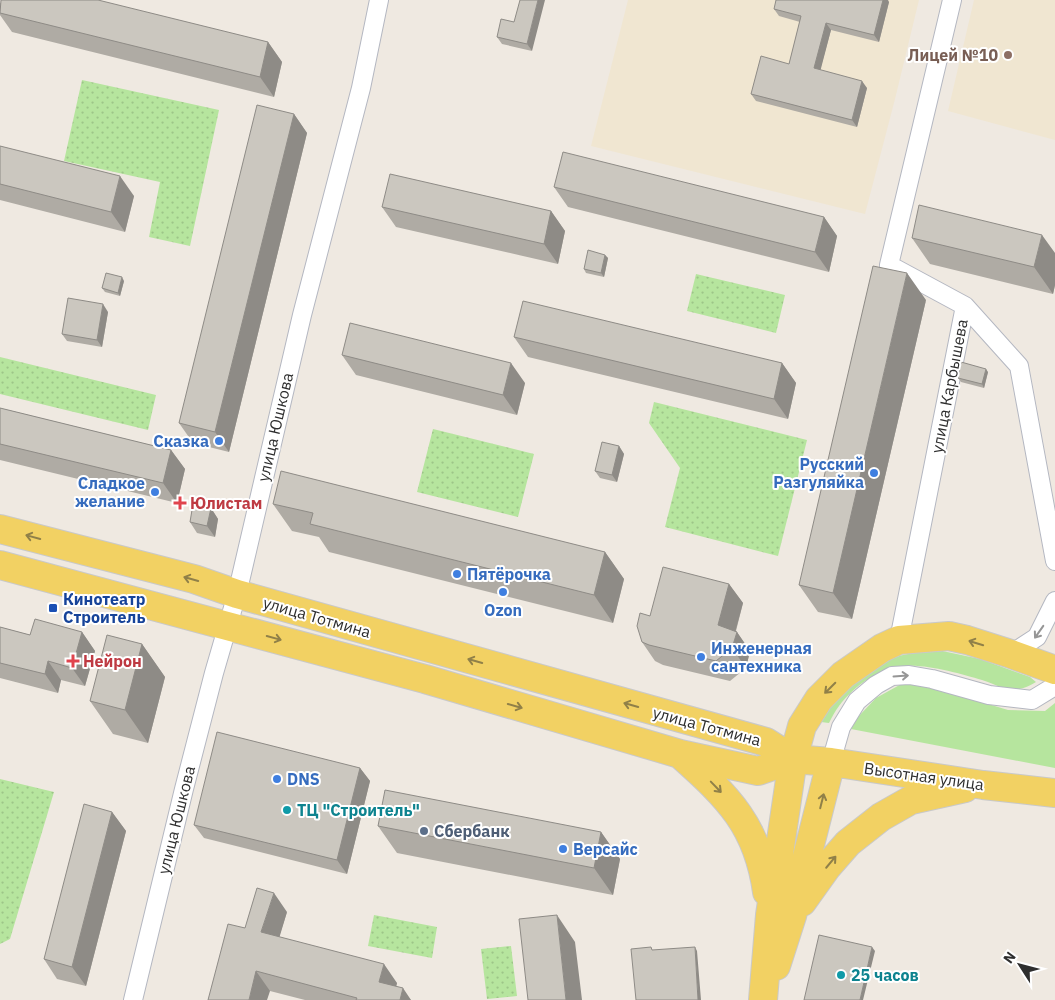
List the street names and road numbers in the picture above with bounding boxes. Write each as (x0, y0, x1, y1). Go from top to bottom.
street label: улица Карбышева (926, 317, 972, 455)
street label: улица Юшкова (253, 370, 297, 483)
street label: улица Тотмина (261, 592, 374, 642)
street label: улица Тотмина (651, 702, 764, 750)
street label: Высотная улица (863, 758, 986, 794)
street label: улица Юшкова (153, 763, 199, 876)

